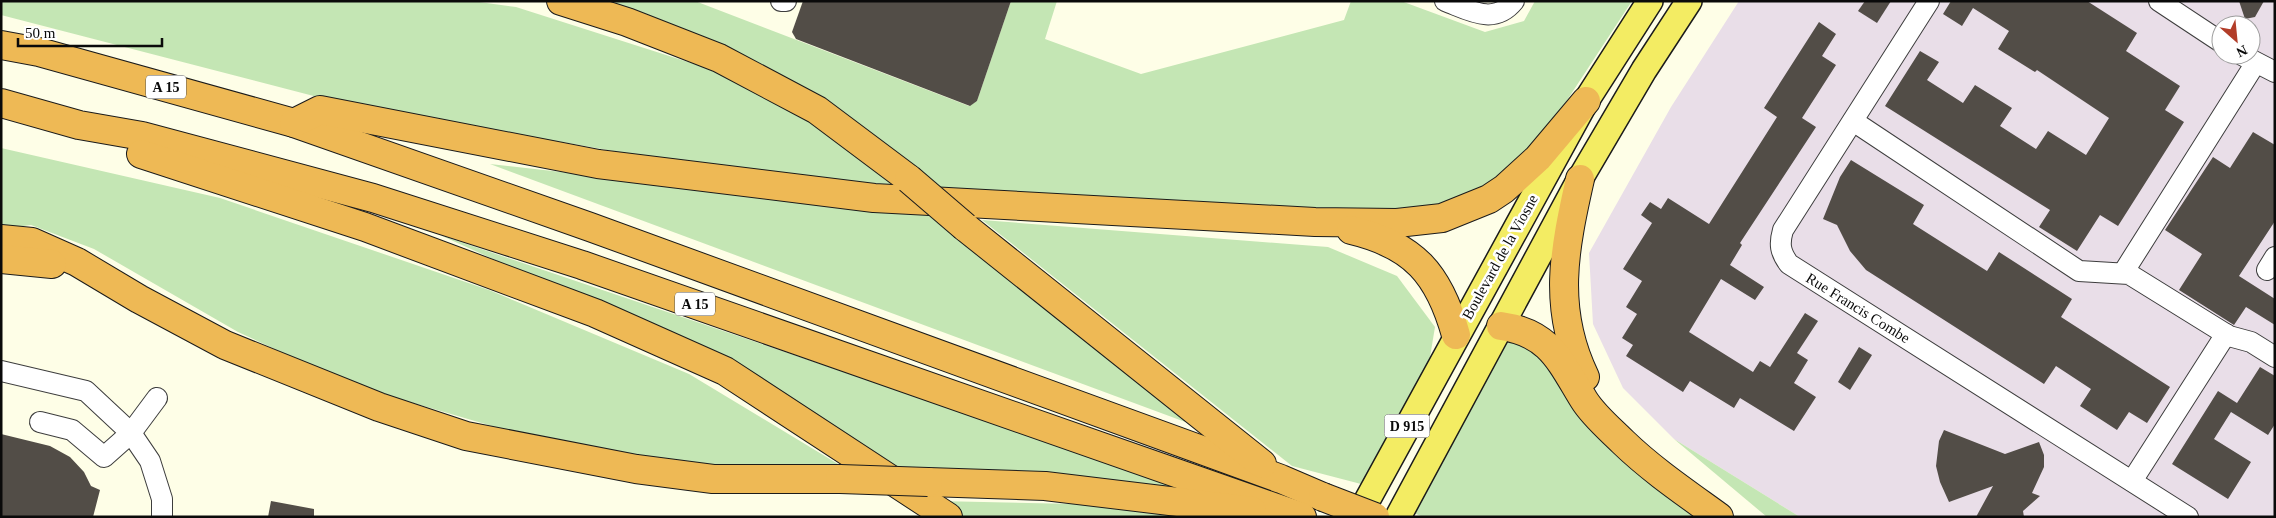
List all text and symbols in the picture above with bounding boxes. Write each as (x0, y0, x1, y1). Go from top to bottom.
scale bar (18, 15, 161, 47)
north arrow (2211, 15, 2261, 65)
text: 50 m (25, 25, 56, 41)
text: N (2234, 42, 2250, 60)
road number: A 15 (146, 75, 186, 98)
street label: Boulevard de la Viosne (1459, 192, 1541, 322)
street label: Rue Francis Combe (1803, 270, 1913, 347)
road number: A 15 (675, 292, 715, 316)
road number: D 915 (1384, 414, 1430, 438)

